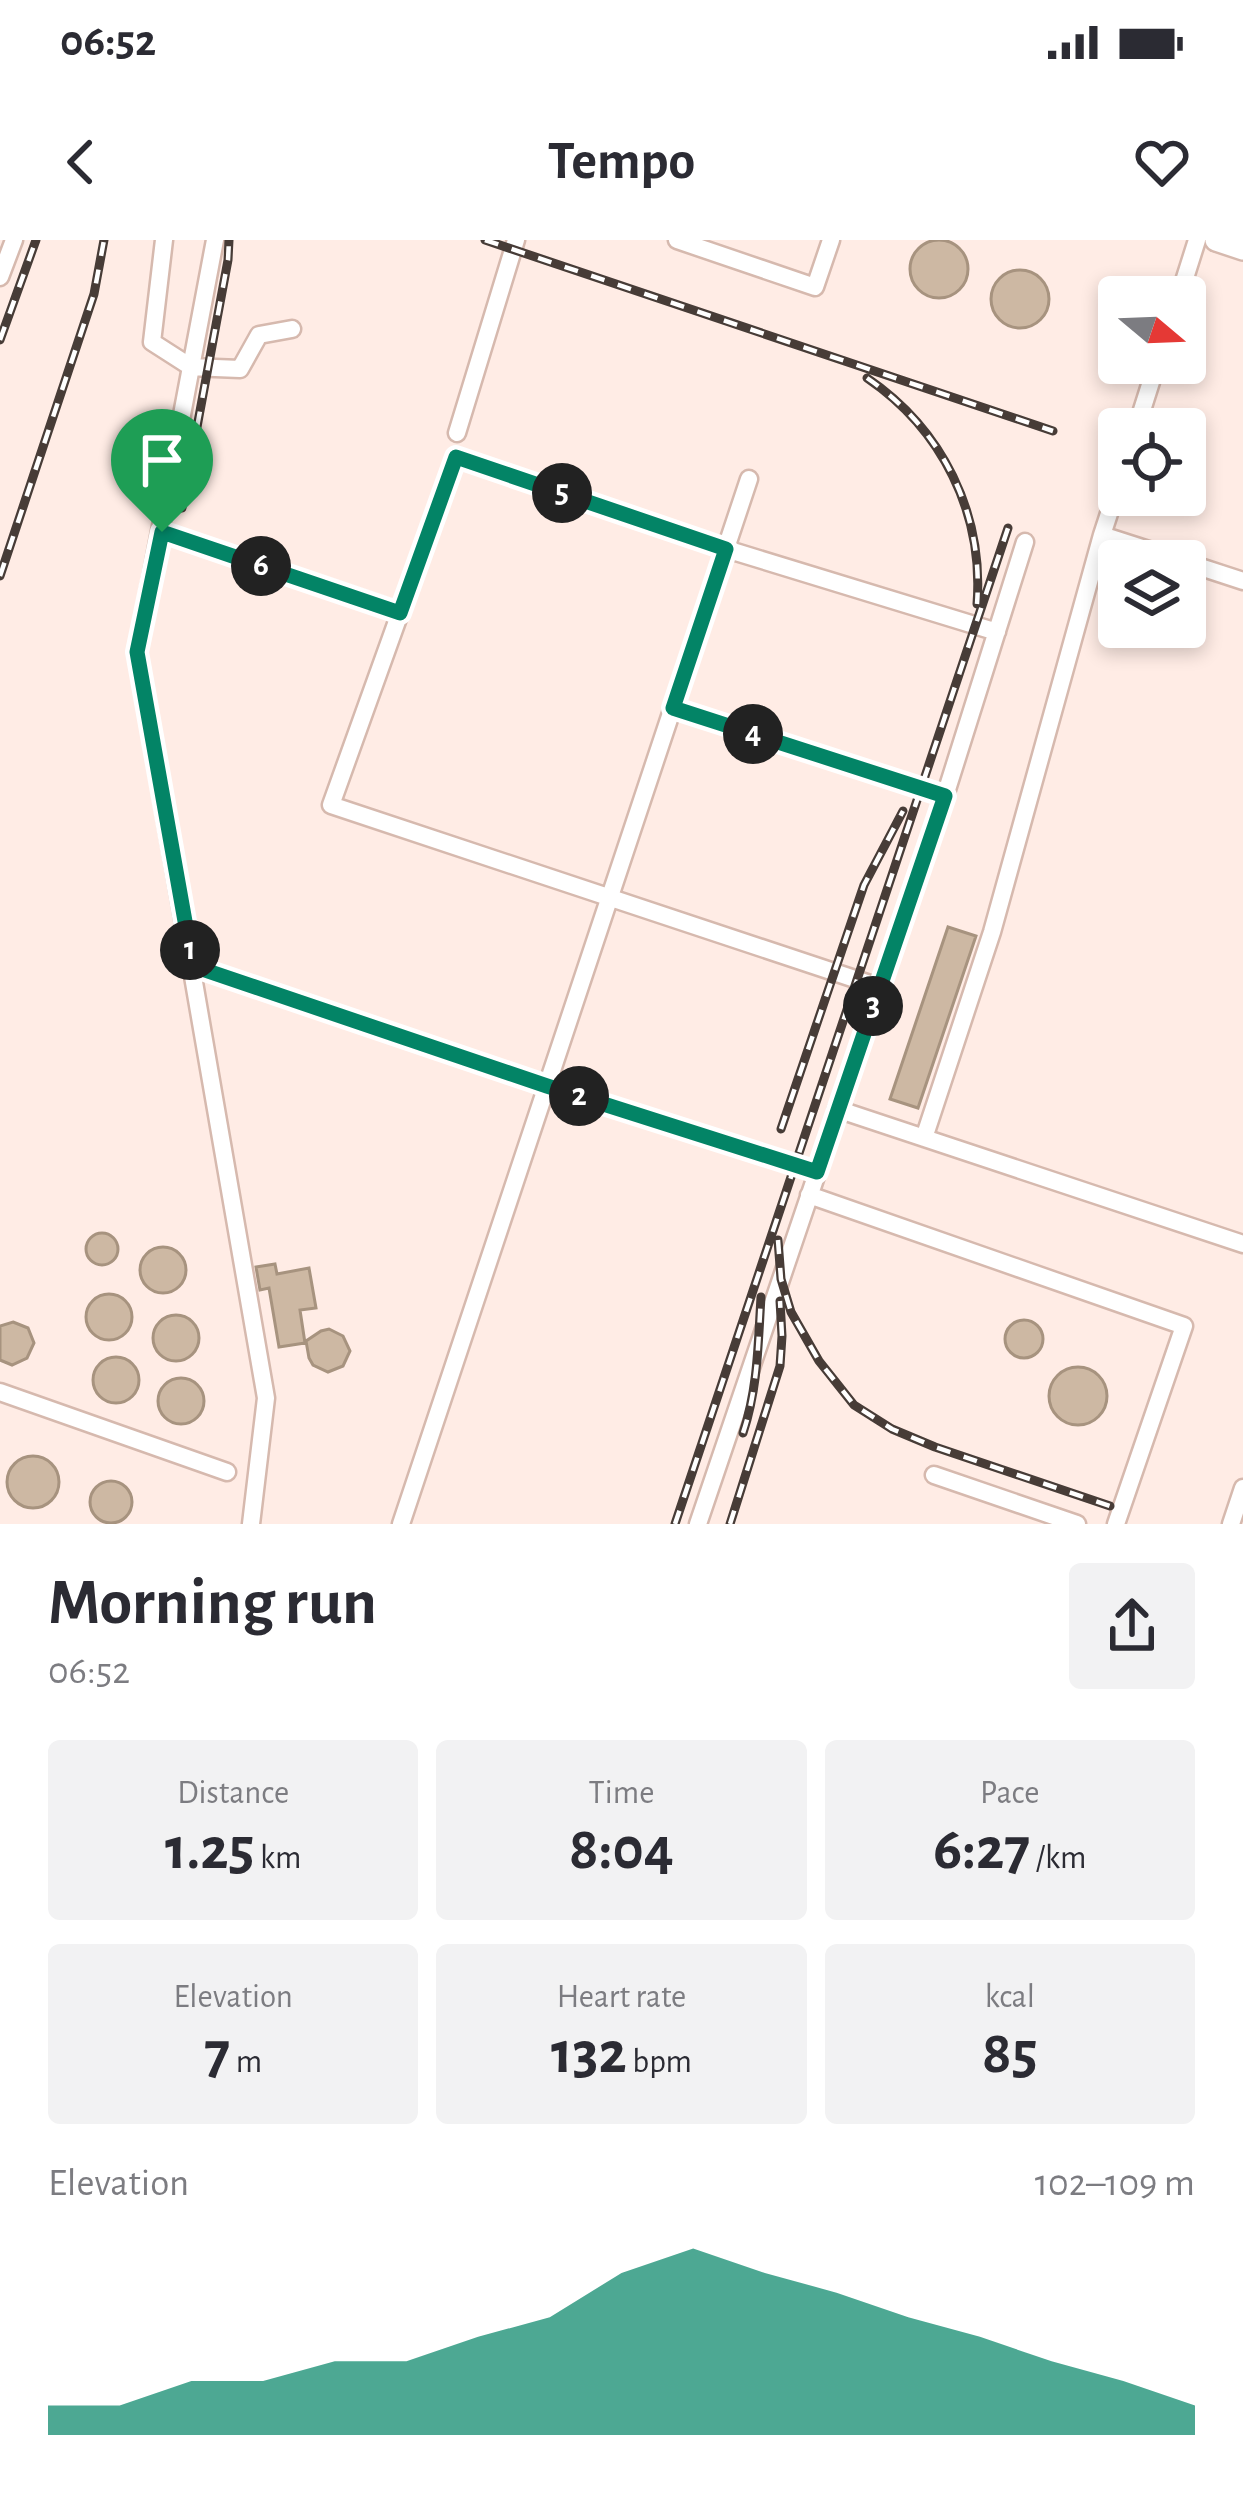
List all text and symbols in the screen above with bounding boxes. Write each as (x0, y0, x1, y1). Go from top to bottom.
text: 06:52 (60, 19, 156, 64)
icon: back (48, 129, 114, 195)
icon: heart (1129, 129, 1195, 195)
text: Tempo (548, 135, 695, 189)
north arrow (1098, 276, 1206, 384)
map controls (1098, 276, 1206, 648)
button: locate (1098, 408, 1206, 516)
pin (111, 409, 213, 532)
icon: arrive (129, 427, 195, 493)
pin: 5 (532, 463, 592, 523)
text: 5 (555, 476, 569, 509)
pin: 6 (231, 536, 291, 596)
button: layers (1098, 540, 1206, 648)
text: 6 (253, 549, 269, 582)
pin: 4 (723, 704, 783, 764)
text: 4 (745, 717, 761, 750)
pin: 1 (160, 920, 220, 980)
text: 1 (184, 933, 196, 966)
pin: 3 (843, 976, 903, 1036)
text: 3 (866, 989, 880, 1022)
pin: 2 (549, 1066, 609, 1126)
text: 2 (571, 1079, 587, 1112)
button: share (1069, 1563, 1195, 1689)
text: Morning run (48, 1570, 377, 1636)
text: 06:52 (48, 1652, 130, 1691)
text: Distance (177, 1777, 289, 1810)
text: Time (589, 1777, 654, 1810)
text: Pace (980, 1777, 1040, 1810)
text: 1.25 (165, 1820, 254, 1880)
text: 8:04 (569, 1820, 674, 1880)
text: 6:27 (933, 1820, 1030, 1880)
text: km (254, 1842, 301, 1875)
text: /km (1030, 1842, 1086, 1875)
text: Elevation (174, 1981, 293, 2014)
text: Heart rate (557, 1981, 686, 2014)
text: kcal (985, 1981, 1035, 2014)
text: 7 (204, 2024, 230, 2084)
text: 132 (551, 2024, 627, 2084)
text: 85 (982, 2024, 1038, 2084)
text: m (230, 2046, 262, 2079)
text: bpm (627, 2046, 692, 2079)
text: Elevation (48, 2164, 189, 2203)
text: 102–109 m (1035, 2164, 1195, 2203)

